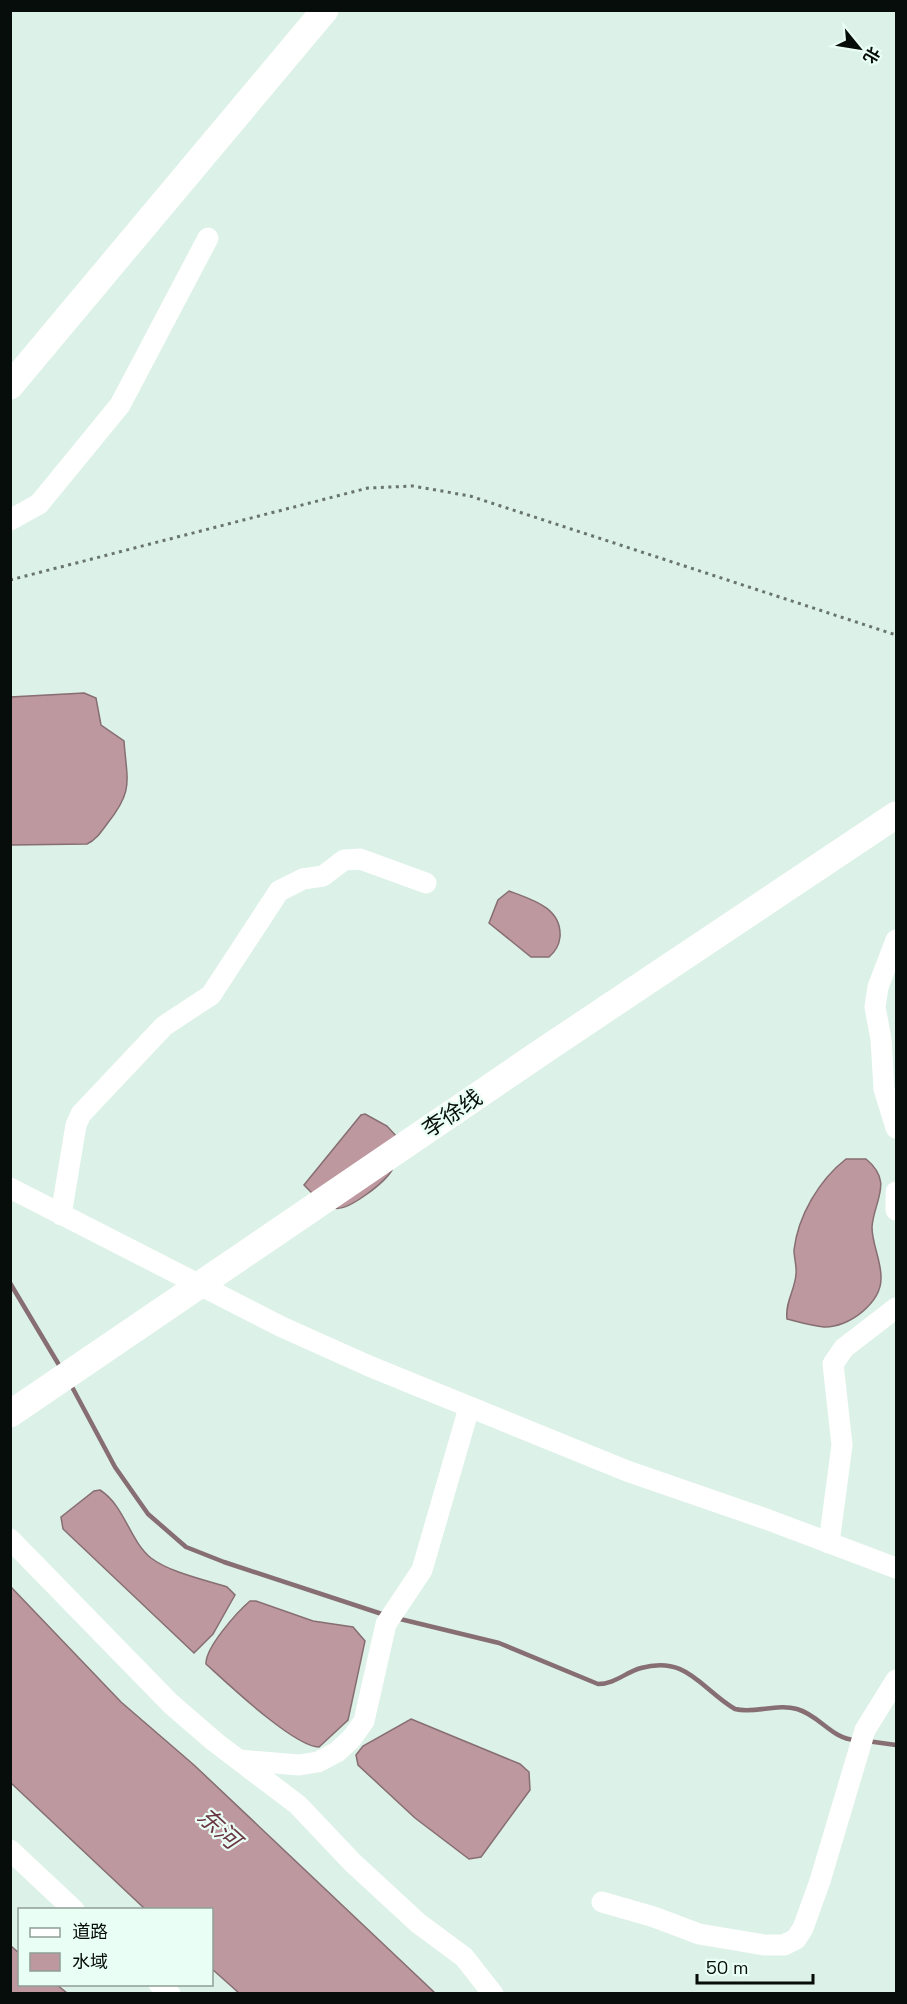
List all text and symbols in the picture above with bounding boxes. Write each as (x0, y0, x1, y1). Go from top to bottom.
north arrow (829, 18, 889, 78)
text: 北 (858, 43, 885, 67)
street label: 李徐线 (417, 1083, 487, 1143)
water label: 东河 (191, 1800, 250, 1858)
legend (18, 1908, 213, 1986)
text: 道路 (72, 1920, 108, 1943)
scale bar (697, 1947, 812, 1985)
text: 水域 (72, 1950, 108, 1973)
text: 50 m (706, 1956, 748, 1979)

